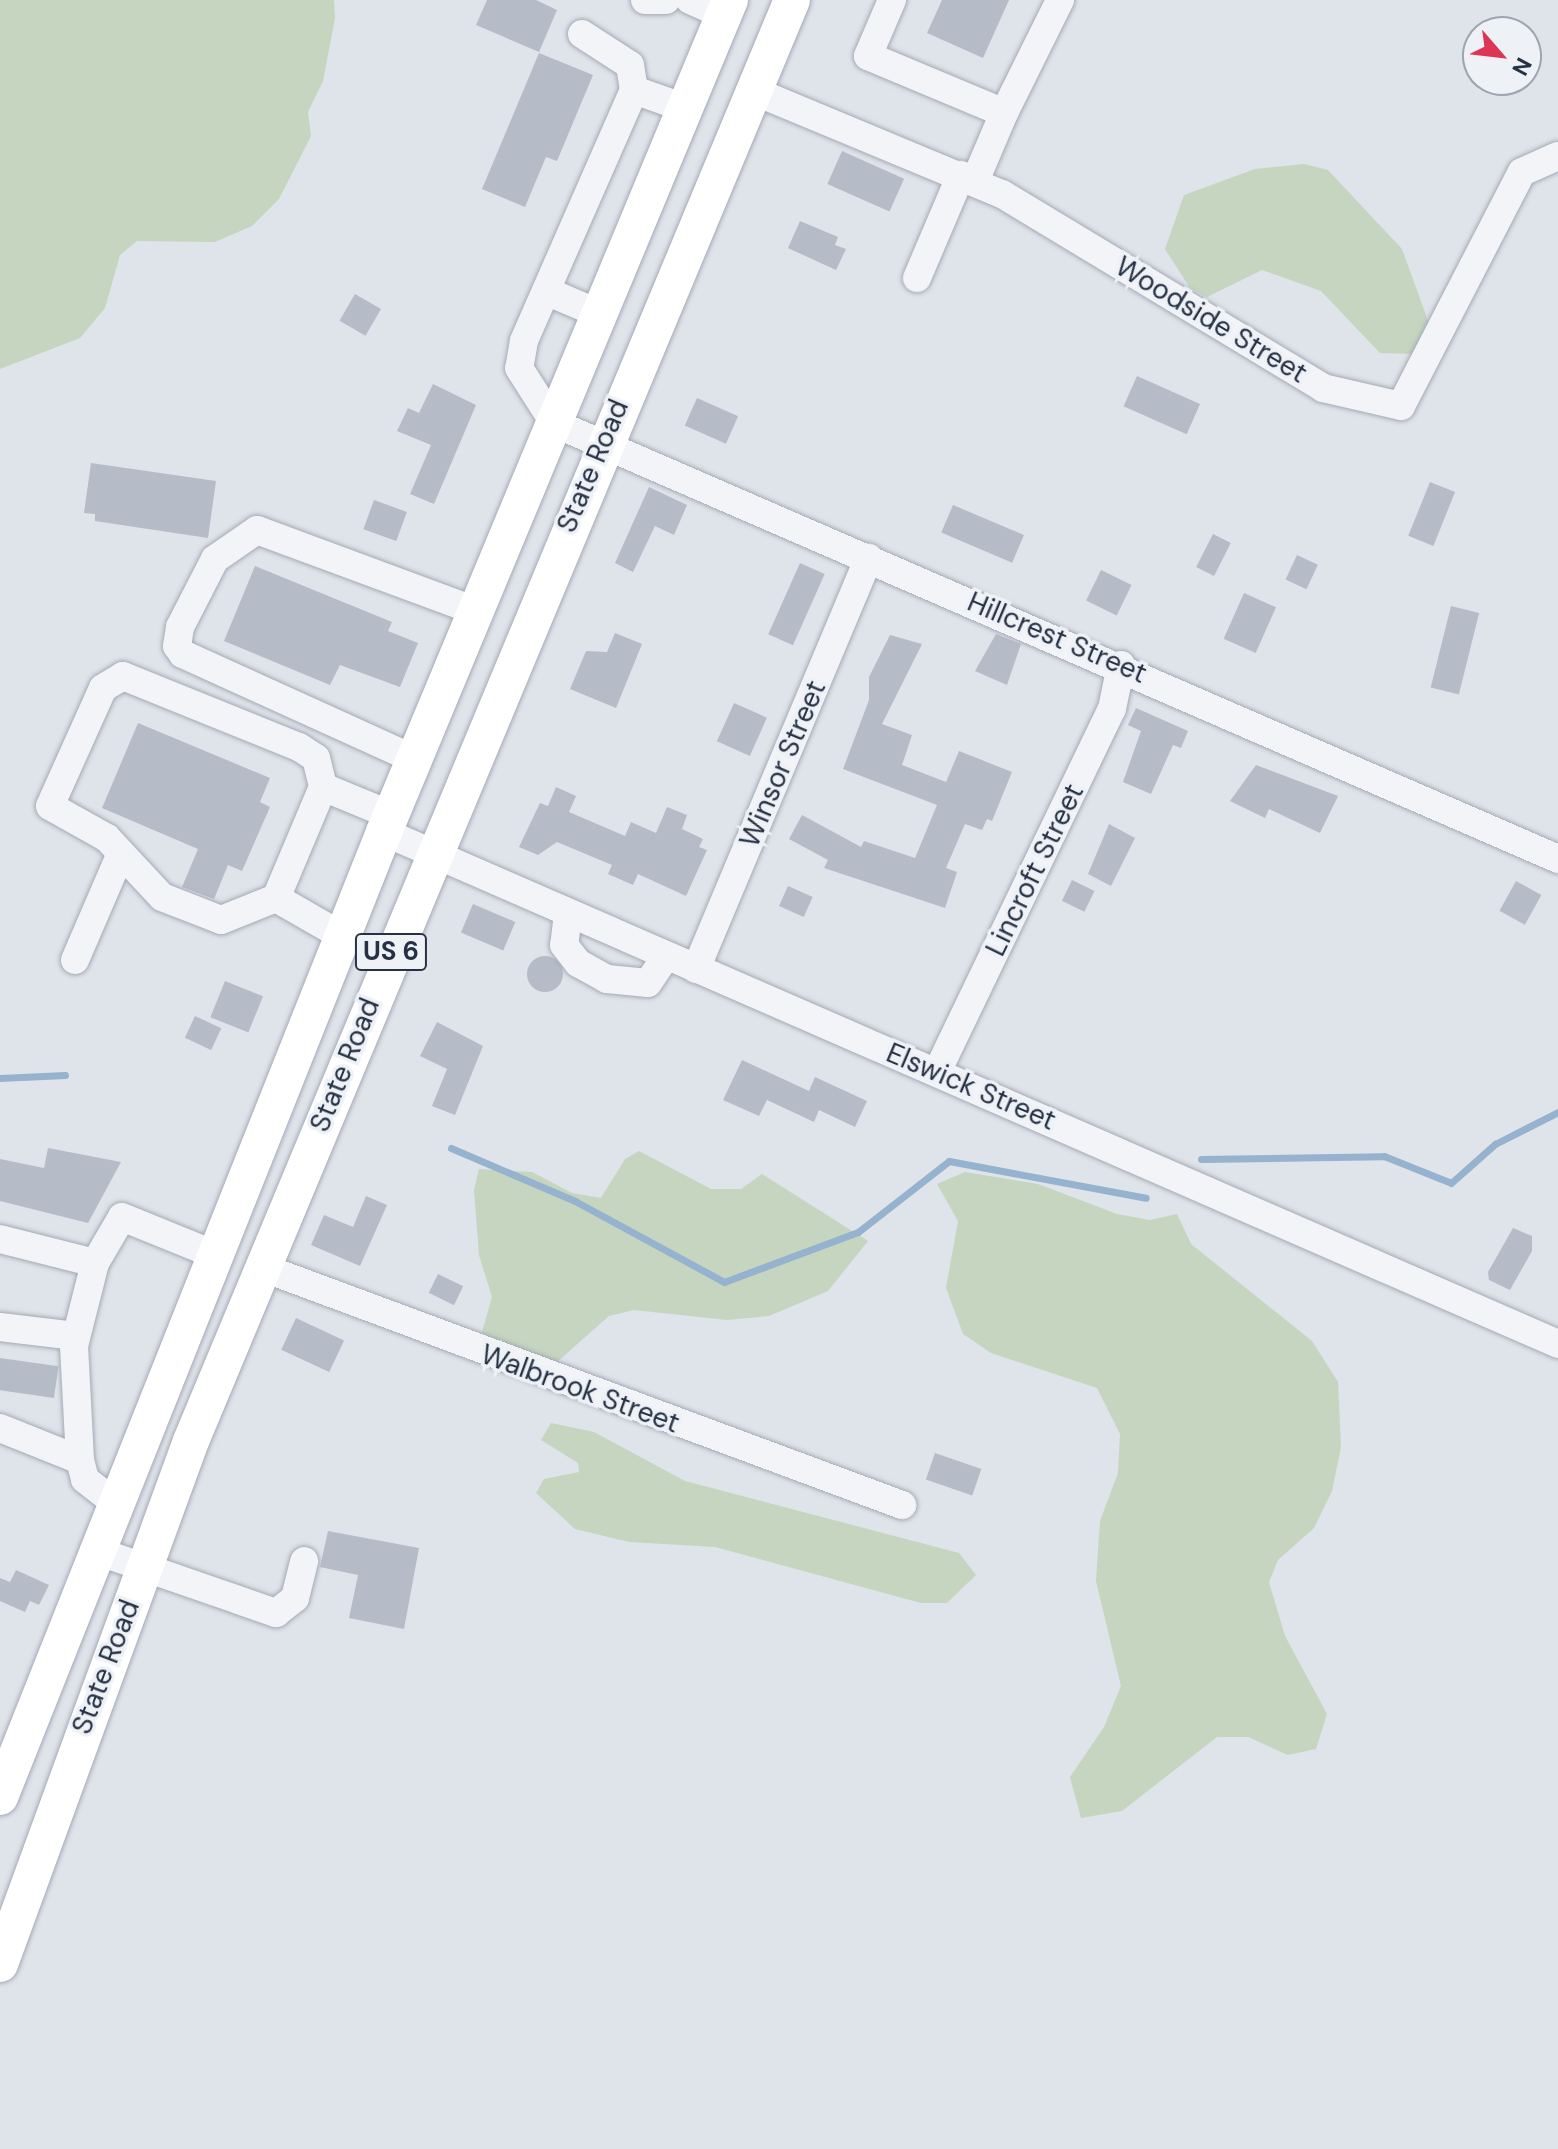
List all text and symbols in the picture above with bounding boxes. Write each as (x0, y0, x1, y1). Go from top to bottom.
north arrow (1462, 16, 1542, 96)
text: N (1505, 53, 1538, 80)
street label: Woodside Street (1109, 250, 1313, 390)
street label: State Road (550, 394, 636, 538)
street label: Hillcrest Street (962, 585, 1152, 691)
street label: Winsor Street (733, 676, 833, 852)
street label: Lincroft Street (979, 778, 1091, 962)
road number: US 6 (353, 930, 429, 974)
street label: State Road (303, 993, 387, 1137)
street label: Elswick Street (881, 1036, 1061, 1138)
street label: Walbrook Street (476, 1338, 684, 1440)
street label: State Road (65, 1595, 147, 1739)

